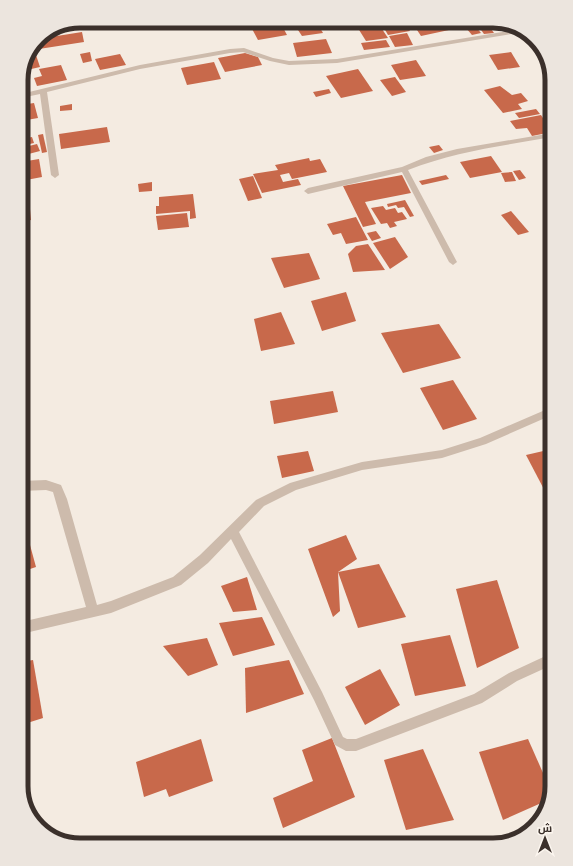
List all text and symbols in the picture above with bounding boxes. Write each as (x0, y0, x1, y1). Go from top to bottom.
north arrow (525, 818, 565, 858)
text: ش (538, 820, 552, 836)

